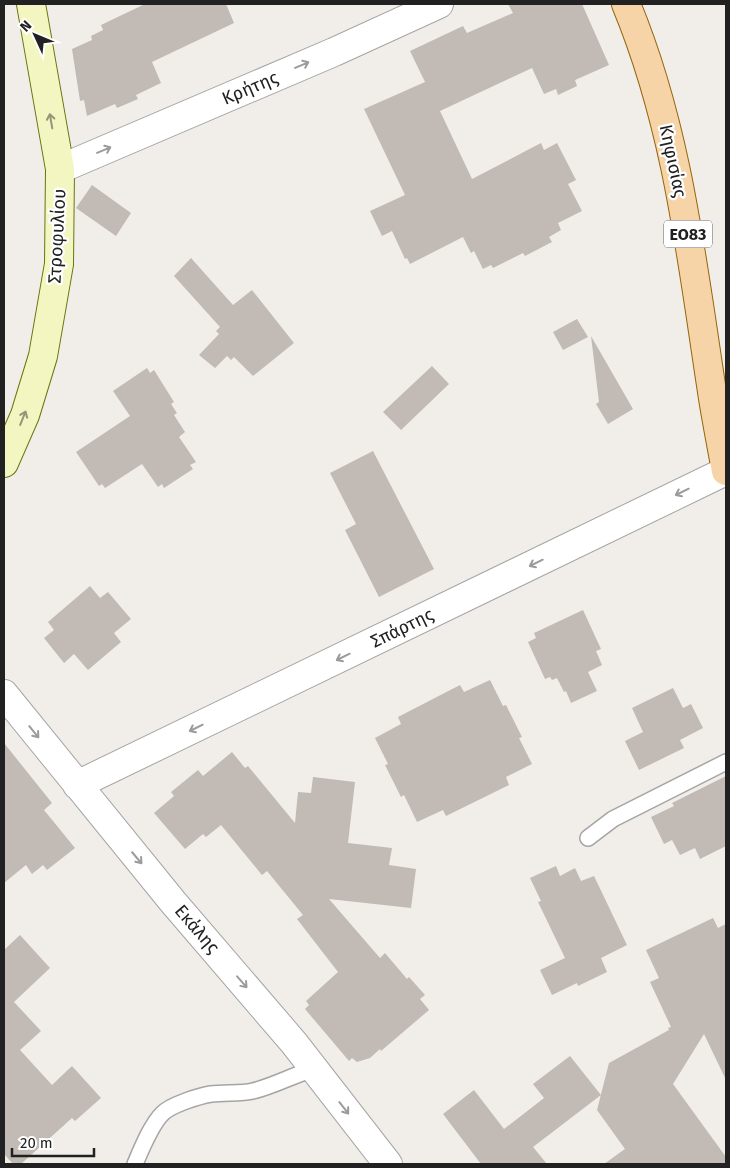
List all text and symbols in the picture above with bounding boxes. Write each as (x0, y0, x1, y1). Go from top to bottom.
north arrow (10, 10, 60, 60)
text: N (17, 17, 35, 36)
one-way arrow (294, 60, 309, 70)
street label: Κρήτης (219, 66, 282, 110)
one-way arrow (46, 114, 56, 130)
street label: Κηφισίας (655, 122, 692, 200)
one-way arrow (96, 145, 111, 155)
street label: Στροφυλίου (44, 188, 70, 284)
road number: ΕΟ83 (664, 220, 712, 248)
one-way arrow (19, 411, 29, 426)
one-way arrow (675, 487, 690, 497)
one-way arrow (529, 559, 544, 568)
street label: Σπάρτης (367, 603, 438, 653)
one-way arrow (336, 653, 351, 662)
one-way arrow (189, 723, 204, 733)
one-way arrow (29, 725, 40, 738)
one-way arrow (132, 851, 143, 864)
street label: Εκάλης (170, 900, 224, 958)
one-way arrow (237, 975, 248, 988)
one-way arrow (339, 1101, 350, 1114)
scale bar (12, 1126, 95, 1158)
text: 20 m (20, 1134, 53, 1152)

